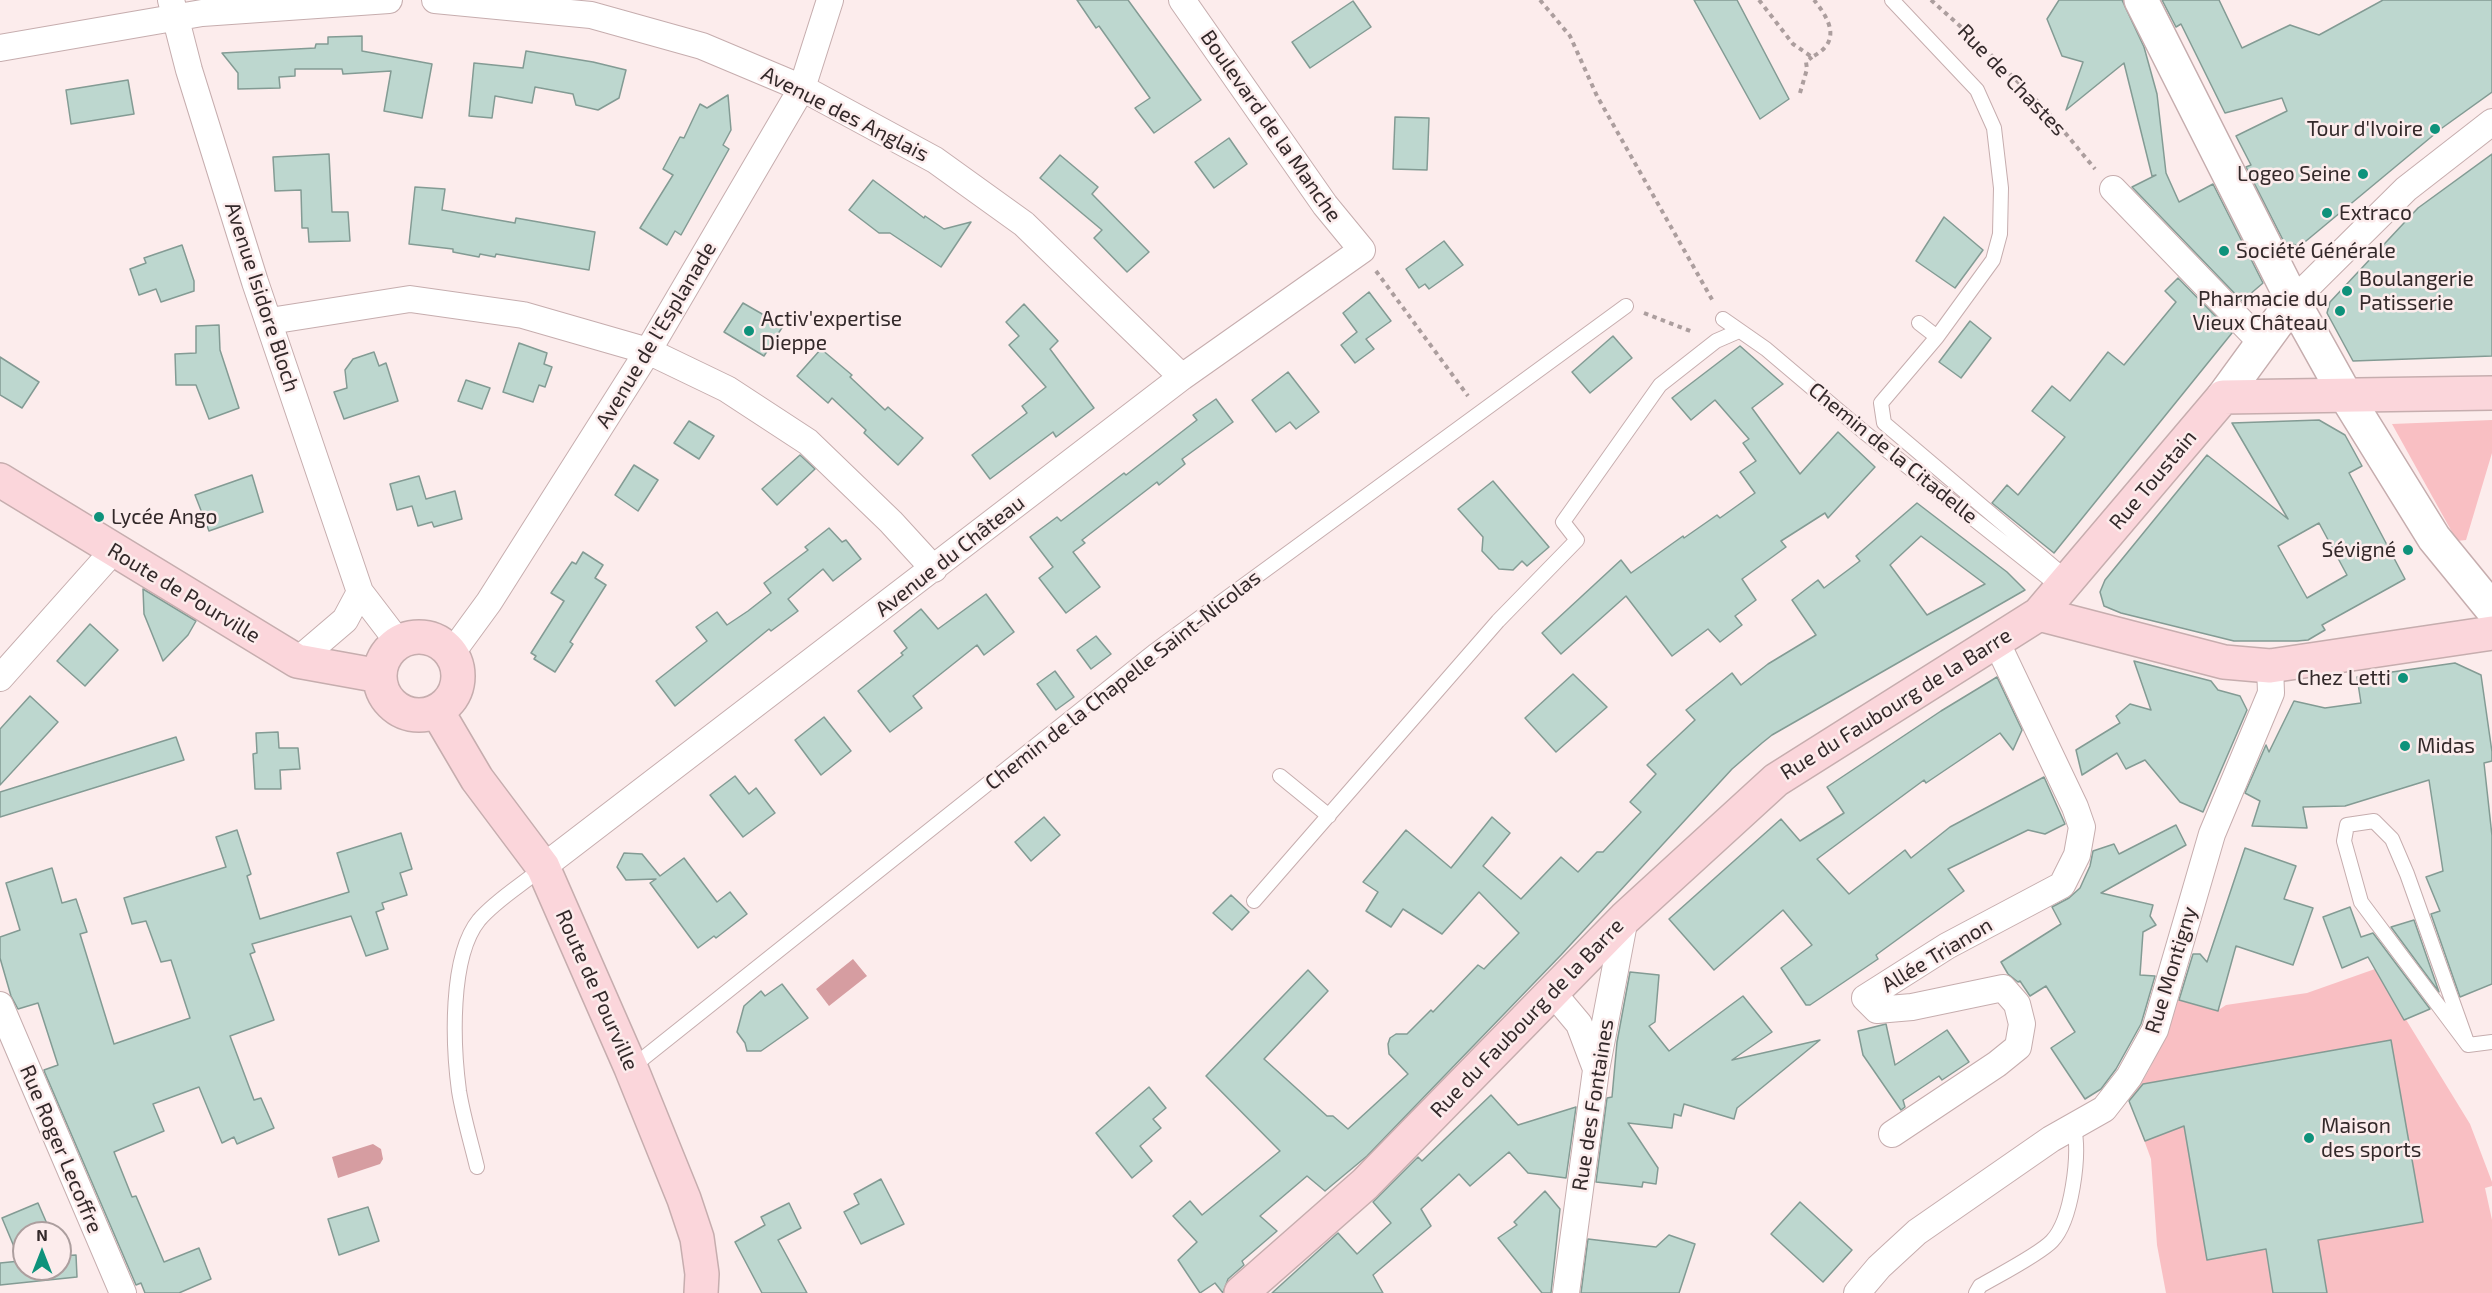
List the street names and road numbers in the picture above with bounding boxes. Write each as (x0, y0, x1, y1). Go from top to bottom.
street label: Rue de Chastes (1952, 19, 2072, 141)
street label: Boulevard de la Manche (1195, 25, 1347, 227)
street label: Avenue des Anglais (757, 61, 933, 167)
street label: Avenue Isidore Bloch (219, 199, 305, 395)
street label: Avenue de l'Esplanade (590, 237, 722, 433)
street label: Chemin de la Citadelle (1803, 377, 1983, 529)
street label: Rue Toustain (2104, 425, 2202, 535)
street label: Avenue du Château (870, 490, 1030, 622)
street label: Route de Pourville (103, 538, 265, 648)
street label: Chemin de la Chapelle Saint-Nicolas (980, 565, 1266, 795)
street label: Rue du Faubourg de la Barre (1776, 622, 2016, 786)
street label: Rue Montigny (2140, 903, 2202, 1037)
street label: Route de Pourville (550, 906, 644, 1074)
street label: Allée Trianon (1877, 912, 1997, 998)
street label: Rue du Faubourg de la Barre (1425, 913, 1629, 1123)
street label: Rue des Fontaines (1567, 1017, 1619, 1193)
street label: Rue Roger Lecoffre (14, 1061, 108, 1237)

